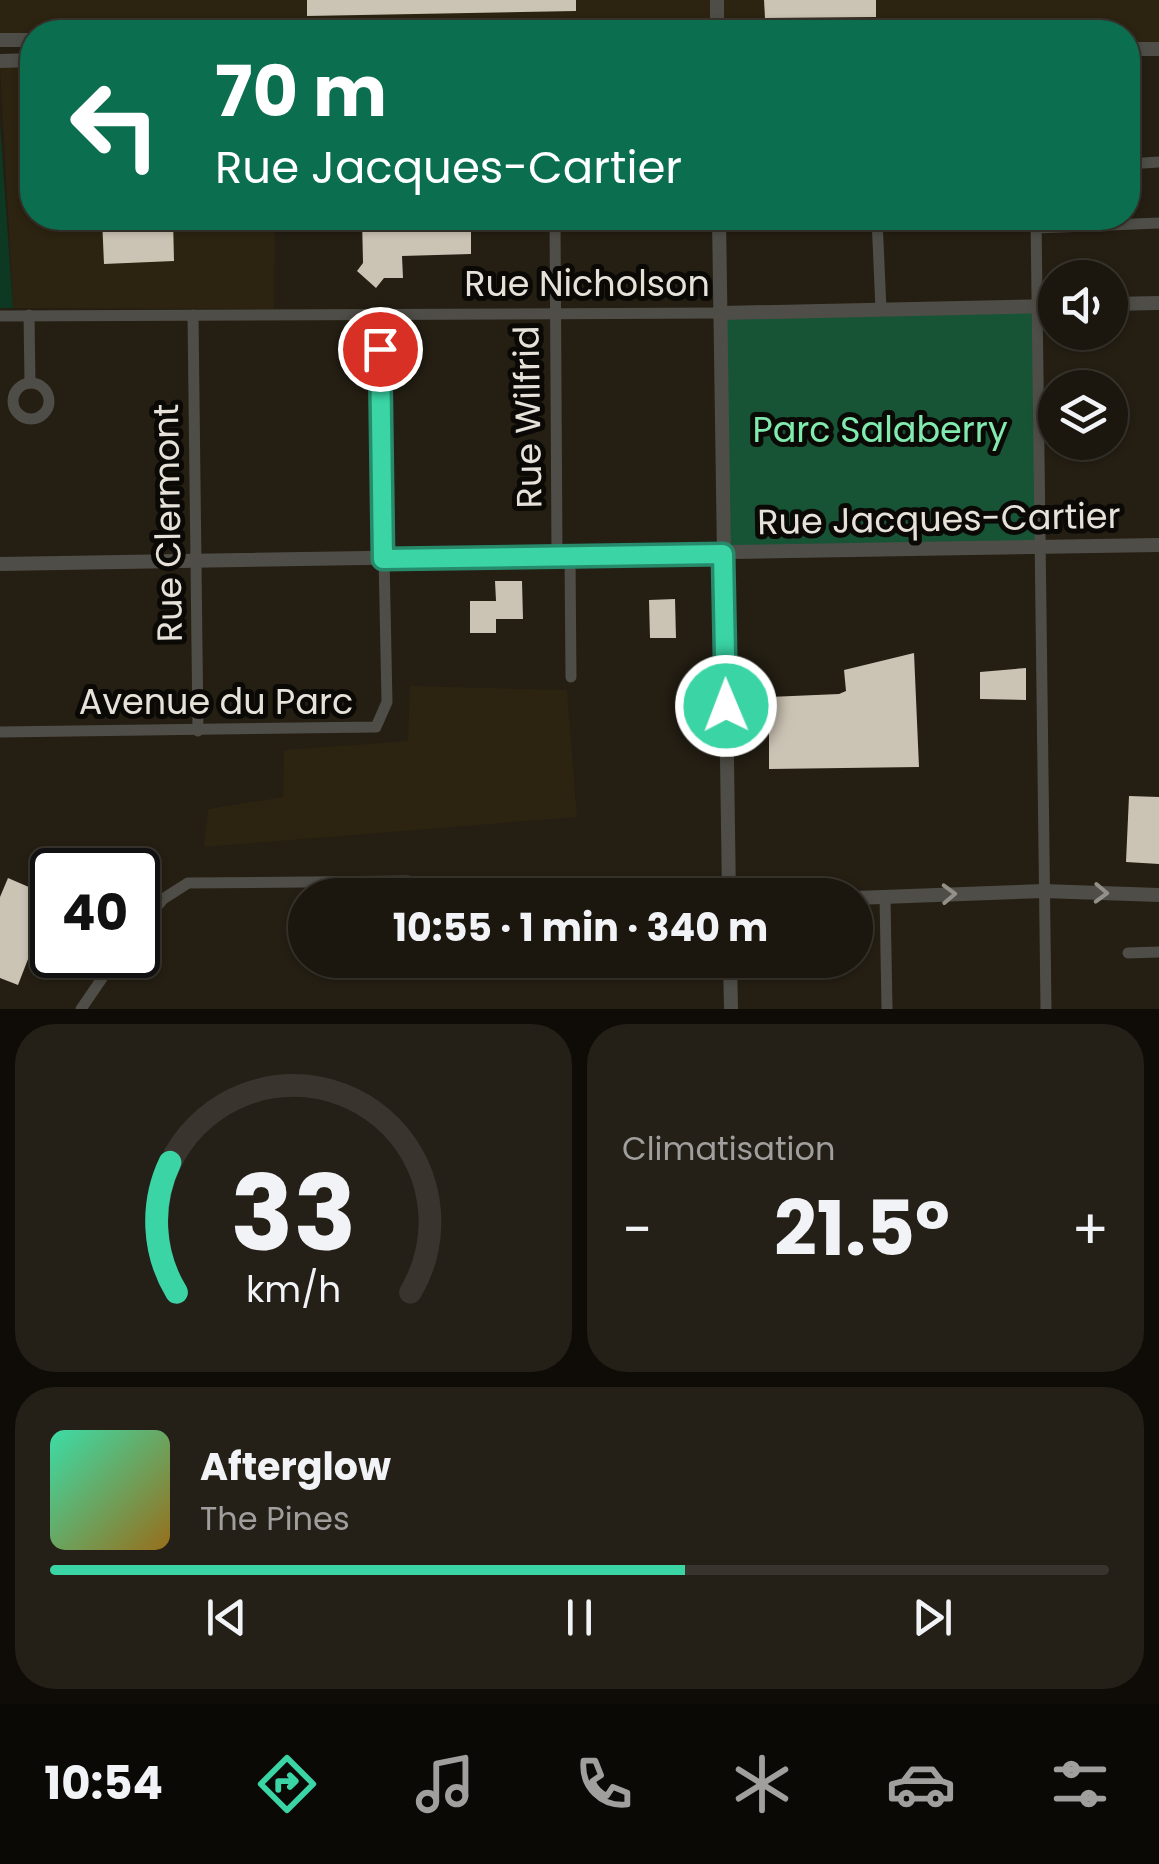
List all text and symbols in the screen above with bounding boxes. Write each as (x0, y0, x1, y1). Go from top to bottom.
text: 70 m (215, 42, 387, 141)
icon: left (50, 60, 180, 190)
text: Rue Jacques-Cartier (215, 136, 682, 199)
street label: Rue Nicholson (464, 259, 710, 308)
map controls (1038, 260, 1128, 460)
button: sound (1038, 260, 1128, 350)
pin (338, 307, 423, 392)
icon: arrive (353, 322, 408, 377)
street label: Rue Wilfrid (501, 325, 554, 509)
button: layers (1038, 370, 1128, 460)
street label: Rue Clermont (141, 403, 194, 643)
park label: Parc Salaberry (752, 405, 1008, 454)
street label: Rue Jacques-Cartier (757, 491, 1121, 546)
position arrow (674, 654, 778, 758)
street label: Avenue du Parc (79, 677, 353, 726)
speed limit sign: 40 (30, 848, 160, 978)
one-way arrow (1094, 882, 1110, 903)
one-way arrow (942, 884, 958, 905)
text: 10:55 · 1 min · 340 m (393, 901, 768, 954)
text: Climatisation (622, 1126, 835, 1171)
text: 33 (231, 1141, 356, 1286)
text: 21.5° (774, 1176, 950, 1281)
text: − (622, 1191, 652, 1268)
text: + (1071, 1191, 1109, 1268)
text: km/h (246, 1264, 341, 1315)
text: Afterglow (200, 1440, 391, 1493)
text: The Pines (200, 1496, 350, 1541)
icon: previous (199, 1590, 254, 1645)
icon: pause (552, 1590, 607, 1645)
icon: next (905, 1590, 960, 1645)
icon: directions (252, 1749, 322, 1819)
icon: music (410, 1749, 480, 1819)
icon: phone (569, 1749, 639, 1819)
icon: climate (727, 1749, 797, 1819)
icon: car (886, 1749, 956, 1819)
icon: filters (1045, 1749, 1115, 1819)
text: 10:54 (44, 1752, 163, 1815)

